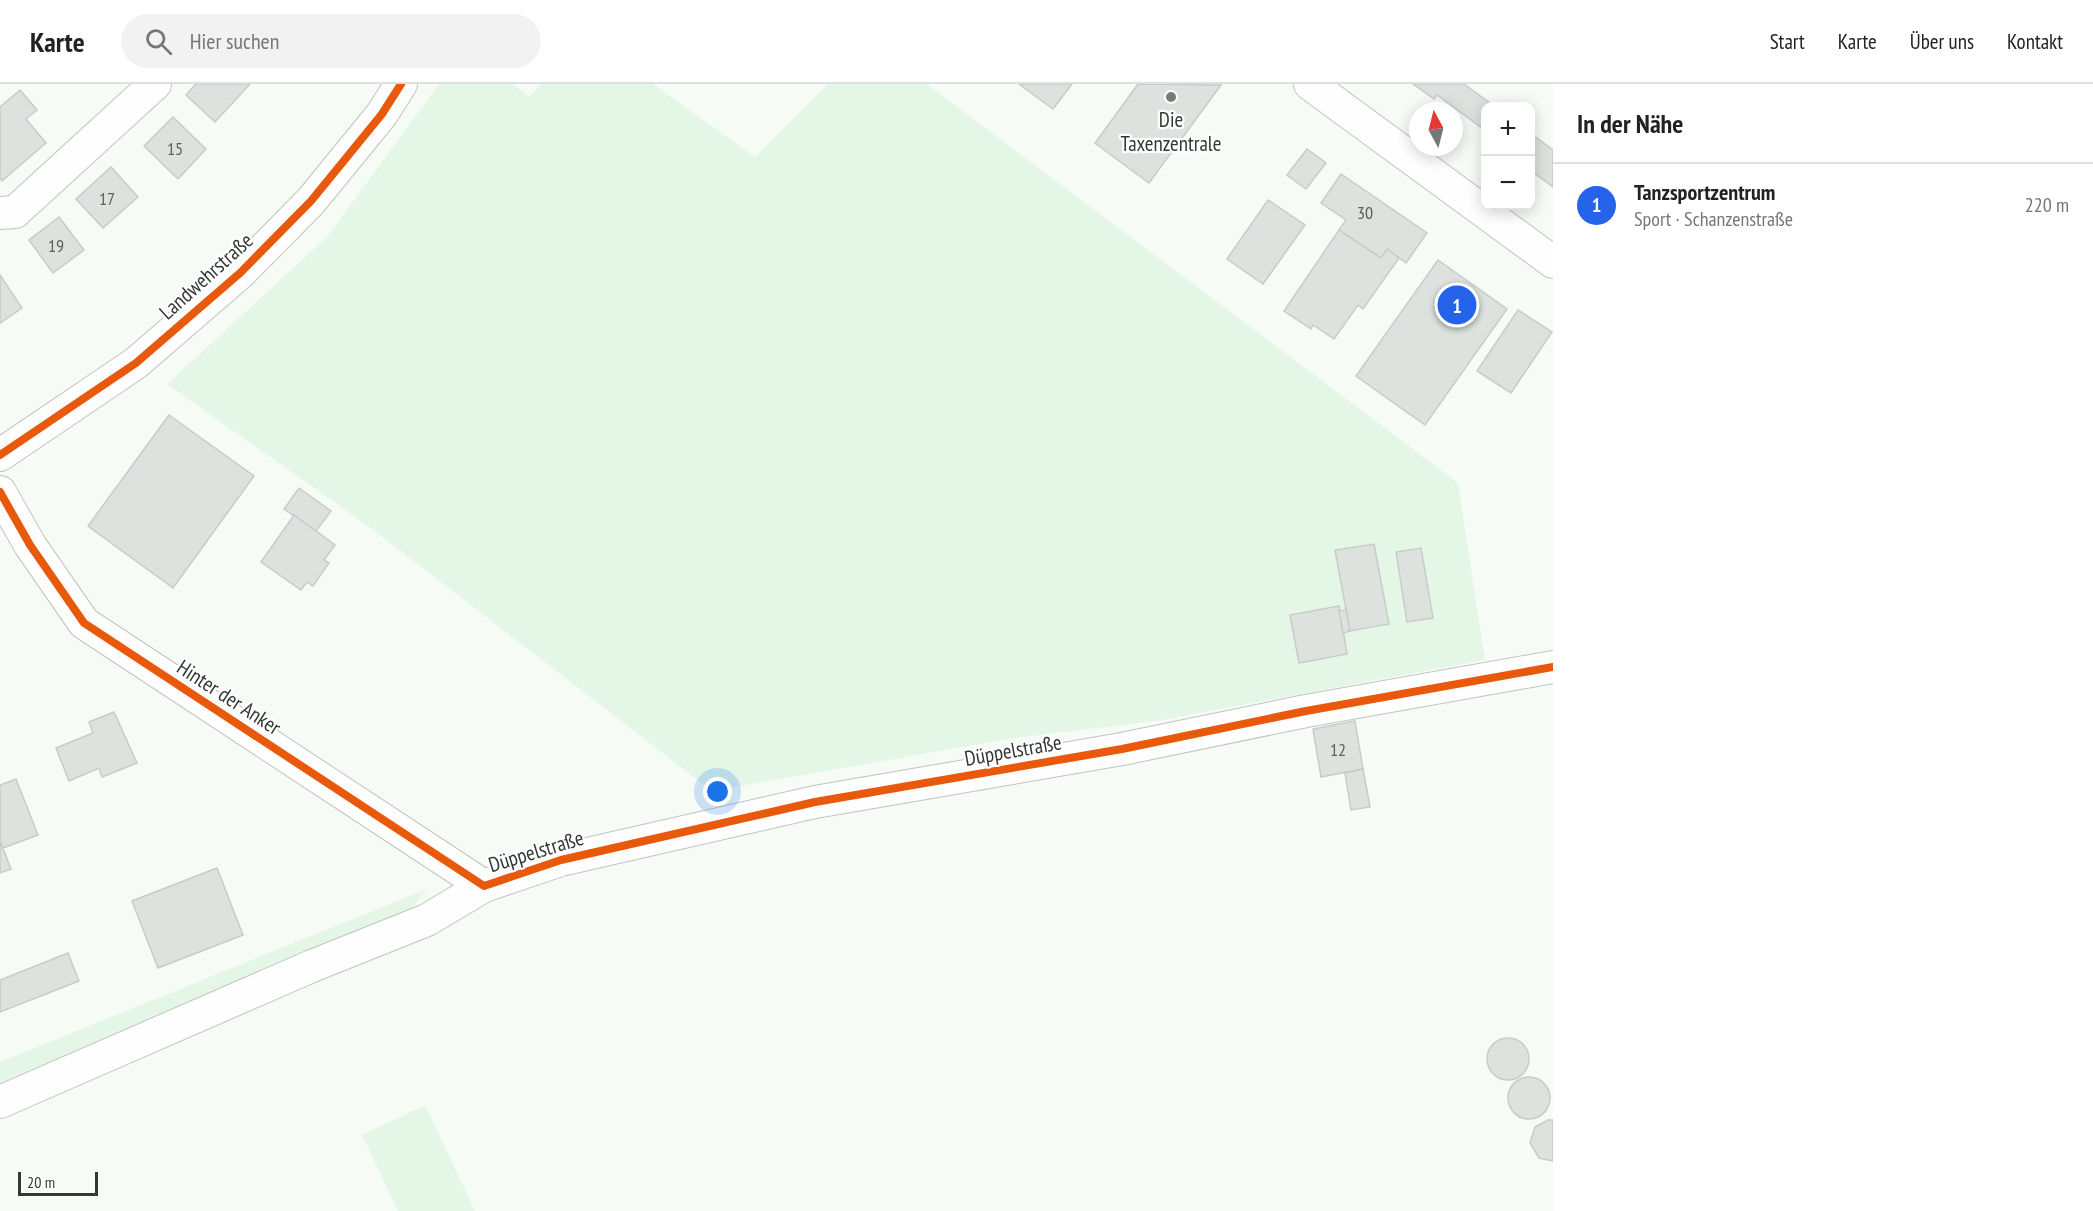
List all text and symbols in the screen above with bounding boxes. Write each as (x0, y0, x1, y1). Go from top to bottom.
search box (121, 14, 541, 68)
text: Karte (30, 23, 85, 60)
icon: search (142, 25, 175, 58)
text: Hier suchen (190, 27, 279, 55)
text: Start (1770, 28, 1805, 55)
text: Karte (1838, 28, 1877, 55)
text: Über uns (1910, 28, 1974, 55)
text: Kontakt (2007, 28, 2063, 55)
marker: Die Taxenzentrale (1164, 90, 1178, 104)
north arrow (1409, 102, 1463, 156)
map controls (1481, 102, 1535, 210)
button: + (1481, 102, 1535, 156)
place label: Die Taxenzentrale (1121, 106, 1221, 157)
text: In der Nähe (1577, 107, 1683, 140)
house number: 15 (167, 137, 183, 160)
button: − (1481, 156, 1535, 210)
text: Tanzsportzentrum (1634, 178, 1775, 206)
house number: 17 (99, 187, 115, 210)
text: 1 (1592, 192, 1601, 218)
text: 220 m (2025, 192, 2069, 218)
house number: 30 (1357, 201, 1373, 224)
text: Sport · Schanzenstraße (1634, 206, 1793, 232)
street label: Landwehrstraße (154, 227, 258, 325)
house number: 19 (48, 234, 64, 257)
pin: 1 (1438, 282, 1476, 328)
street label: Hinter der Anker (172, 653, 286, 741)
street label: Düppelstraße (962, 728, 1064, 772)
house number: 12 (1330, 738, 1346, 761)
your location (703, 777, 732, 806)
street label: Düppelstraße (485, 824, 587, 878)
scale bar (18, 1169, 98, 1196)
text: 20 m (27, 1172, 55, 1192)

